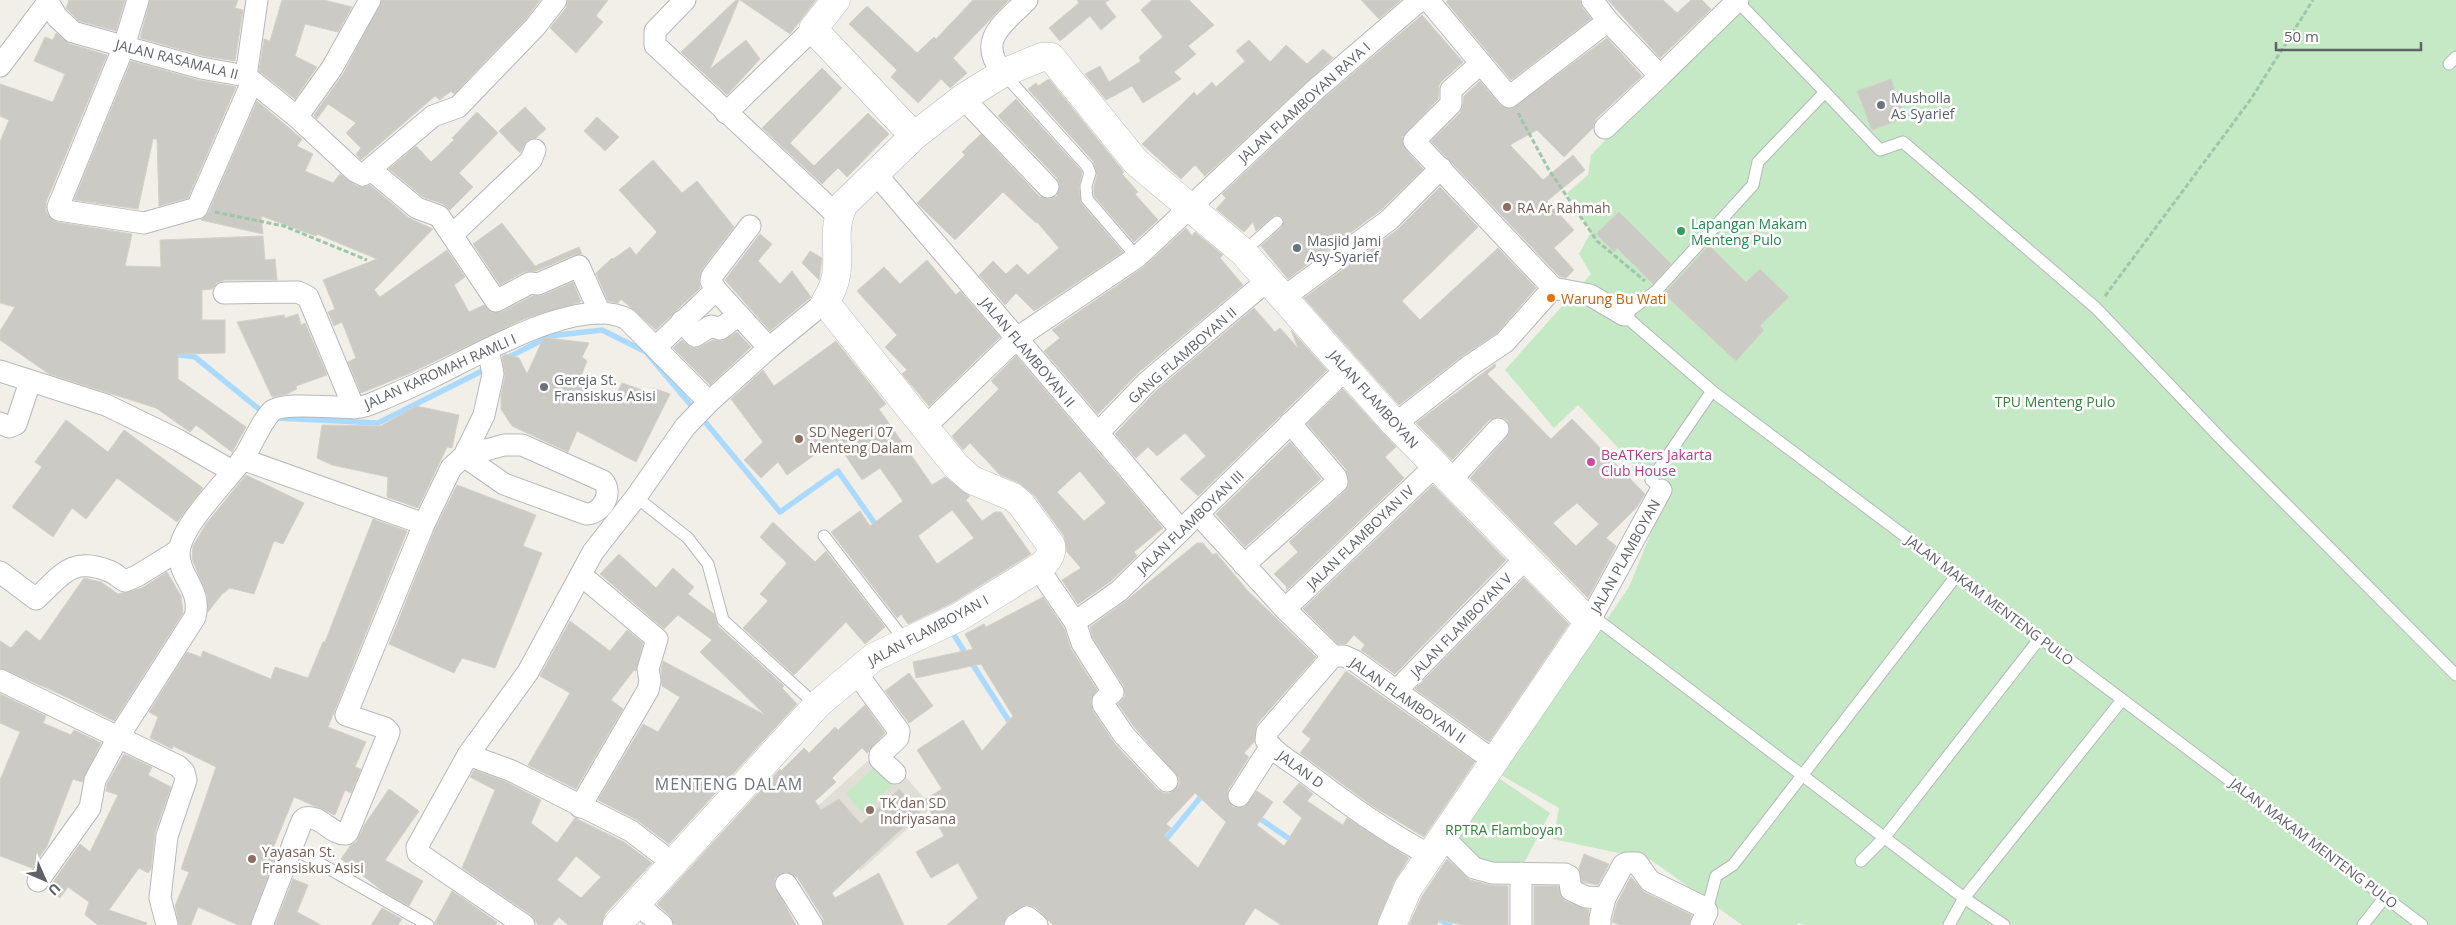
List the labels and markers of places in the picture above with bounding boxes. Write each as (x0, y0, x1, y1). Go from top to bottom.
place label: Musholla As Syarief (1891, 88, 1956, 123)
marker: Musholla As Syarief (1875, 99, 1887, 111)
place label: RA Ar Rahmah (1517, 198, 1611, 217)
marker: RA Ar Rahmah (1501, 201, 1513, 213)
place label: Lapangan Makam Menteng Pulo (1691, 214, 1807, 249)
marker: Lapangan Makam Menteng Pulo (1675, 225, 1687, 237)
place label: Masjid Jami Asy-Syarief (1307, 231, 1381, 266)
marker: Masjid Jami Asy-Syarief (1291, 242, 1303, 254)
place label: Warung Bu Wati (1561, 289, 1666, 308)
marker: Warung Bu Wati (1545, 292, 1557, 304)
place label: Gereja St. Fransiskus Asisi (554, 370, 656, 405)
marker: Gereja St. Fransiskus Asisi (538, 381, 550, 393)
place label: SD Negeri 07 Menteng Dalam (809, 422, 913, 457)
marker: SD Negeri 07 Menteng Dalam (793, 433, 805, 445)
place label: BeATKers Jakarta Club House (1601, 445, 1712, 480)
marker: BeATKers Jakarta Club House (1585, 456, 1597, 468)
place label: TK dan SD Indriyasana (880, 793, 956, 828)
marker: TK dan SD Indriyasana (864, 804, 876, 816)
place label: Yayasan St. Fransiskus Asisi (262, 842, 364, 877)
marker: Yayasan St. Fransiskus Asisi (246, 853, 258, 865)

